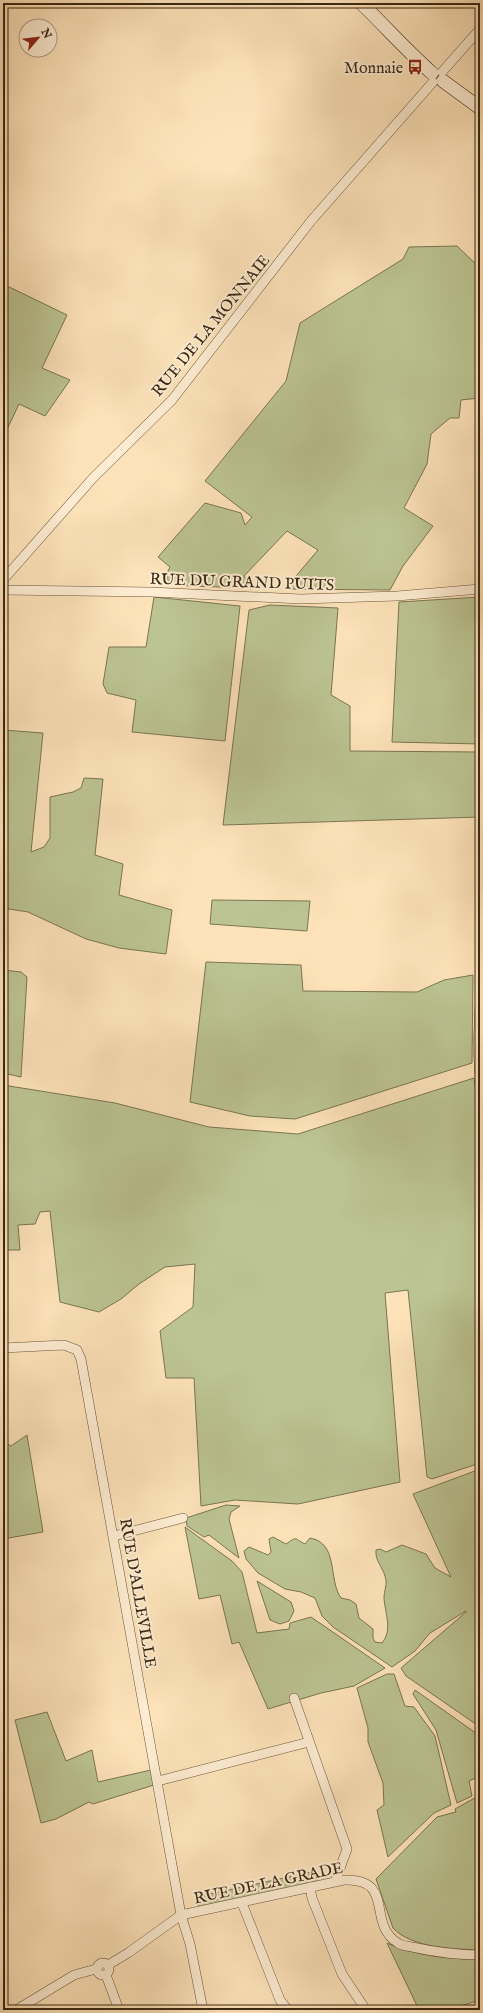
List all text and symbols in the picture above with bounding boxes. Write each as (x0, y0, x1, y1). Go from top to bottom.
north arrow (18, 18, 58, 58)
text: N (37, 25, 55, 42)
bus stop icon: Monnaie (406, 58, 424, 76)
place label: Monnaie (344, 59, 403, 79)
street label: RUE DE LA MONNAIE (148, 251, 275, 401)
street label: RUE DU GRAND PUITS (149, 570, 335, 596)
street label: RUE D'ALLEVILLE (114, 1517, 160, 1670)
street label: RUE DE LA GRADE (192, 1858, 345, 1910)

